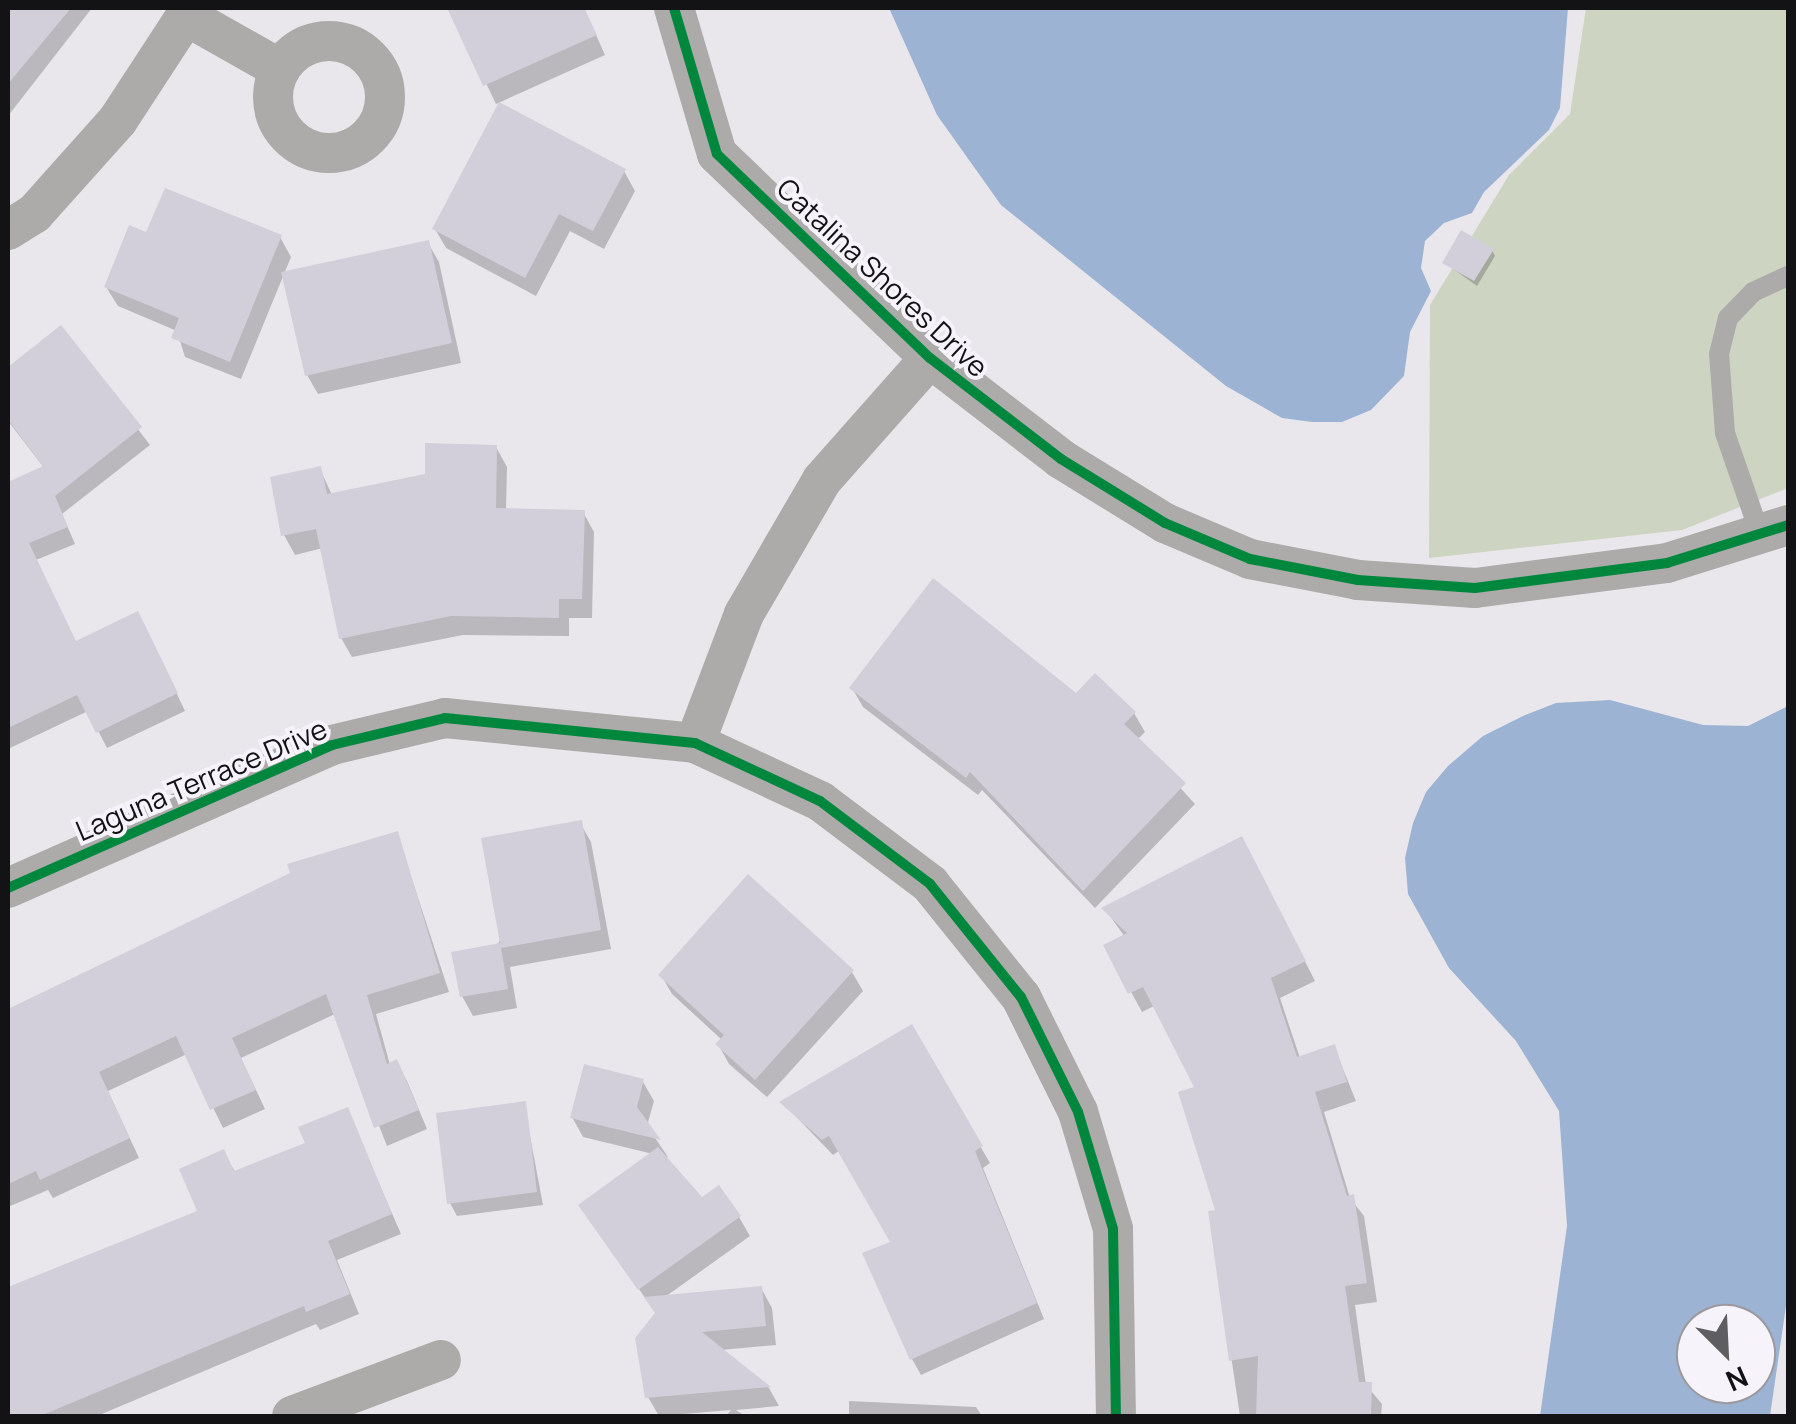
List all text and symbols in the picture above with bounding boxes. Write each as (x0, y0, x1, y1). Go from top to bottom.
street label: Catalina Shores Drive (771, 171, 995, 383)
street label: Laguna Terrace Drive (70, 711, 332, 847)
north arrow (1676, 1304, 1776, 1404)
text: N (1720, 1358, 1754, 1401)

